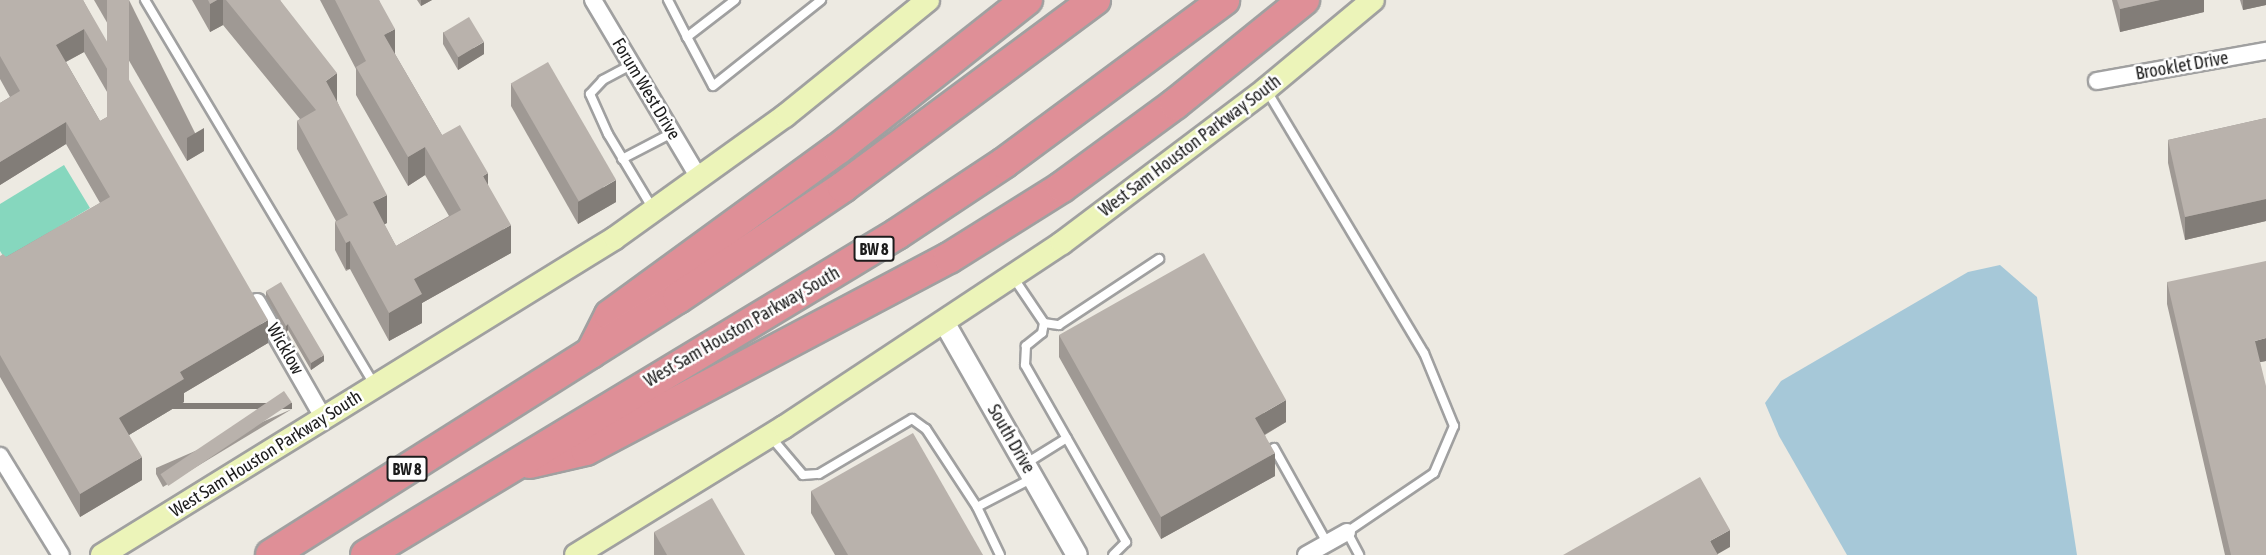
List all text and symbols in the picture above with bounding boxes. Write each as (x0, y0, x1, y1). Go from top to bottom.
street label: Forum West Drive (607, 34, 685, 144)
street label: Brooklet Drive (2134, 47, 2230, 85)
street label: West Sam Houston Parkway South (1095, 71, 1285, 221)
road number: BW 8 (853, 236, 895, 262)
street label: West Sam Houston Parkway South (640, 262, 844, 392)
street label: Wicklow (262, 320, 308, 378)
street label: West Sam Houston Parkway South (166, 386, 366, 522)
street label: South Drive (983, 401, 1039, 477)
road number: BW 8 (386, 456, 428, 482)

